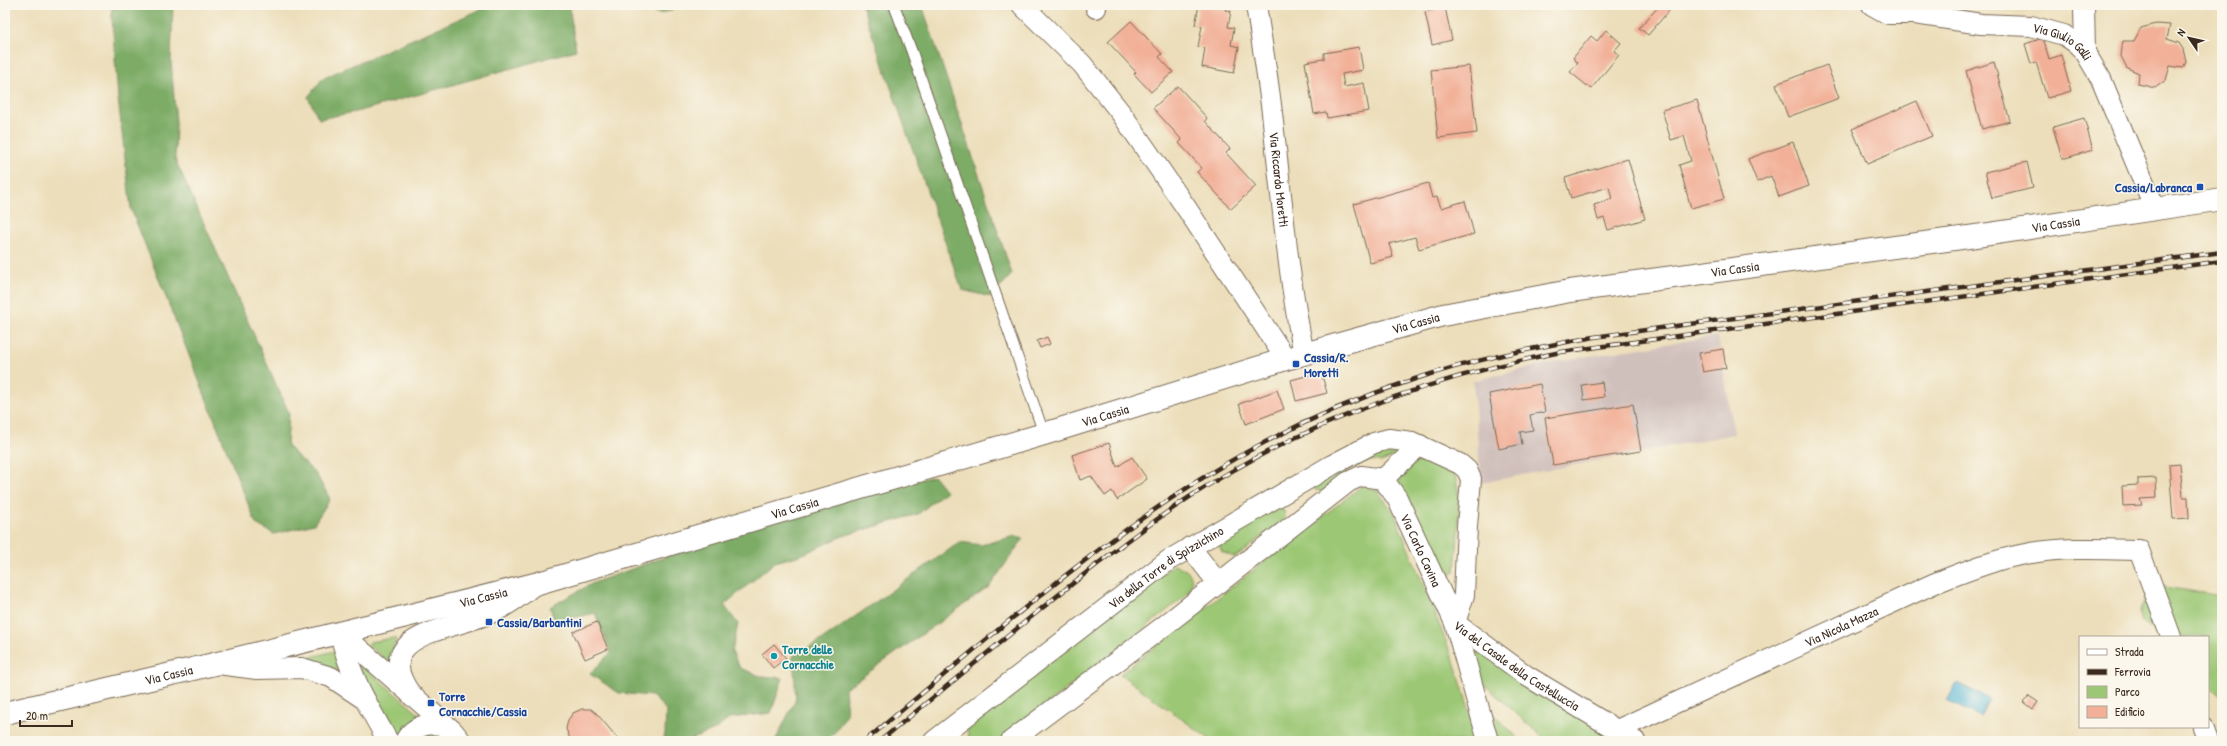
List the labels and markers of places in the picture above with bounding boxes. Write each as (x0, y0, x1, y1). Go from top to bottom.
place label: Cassia/Labranca (2115, 178, 2193, 196)
marker: Cassia/Labranca (2195, 182, 2205, 192)
place label: Cassia/R. Moretti (1304, 348, 1349, 381)
marker: Cassia/R. Moretti (1291, 359, 1301, 369)
place label: Cassia/Barbantini (497, 613, 582, 631)
marker: Cassia/Barbantini (484, 617, 494, 627)
place label: Torre delle Cornacchie (781, 640, 835, 673)
marker: Torre delle Cornacchie (769, 651, 779, 661)
place label: Torre Cornacchie/Cassia (438, 687, 528, 720)
marker: Torre Cornacchie/Cassia (426, 698, 436, 708)

